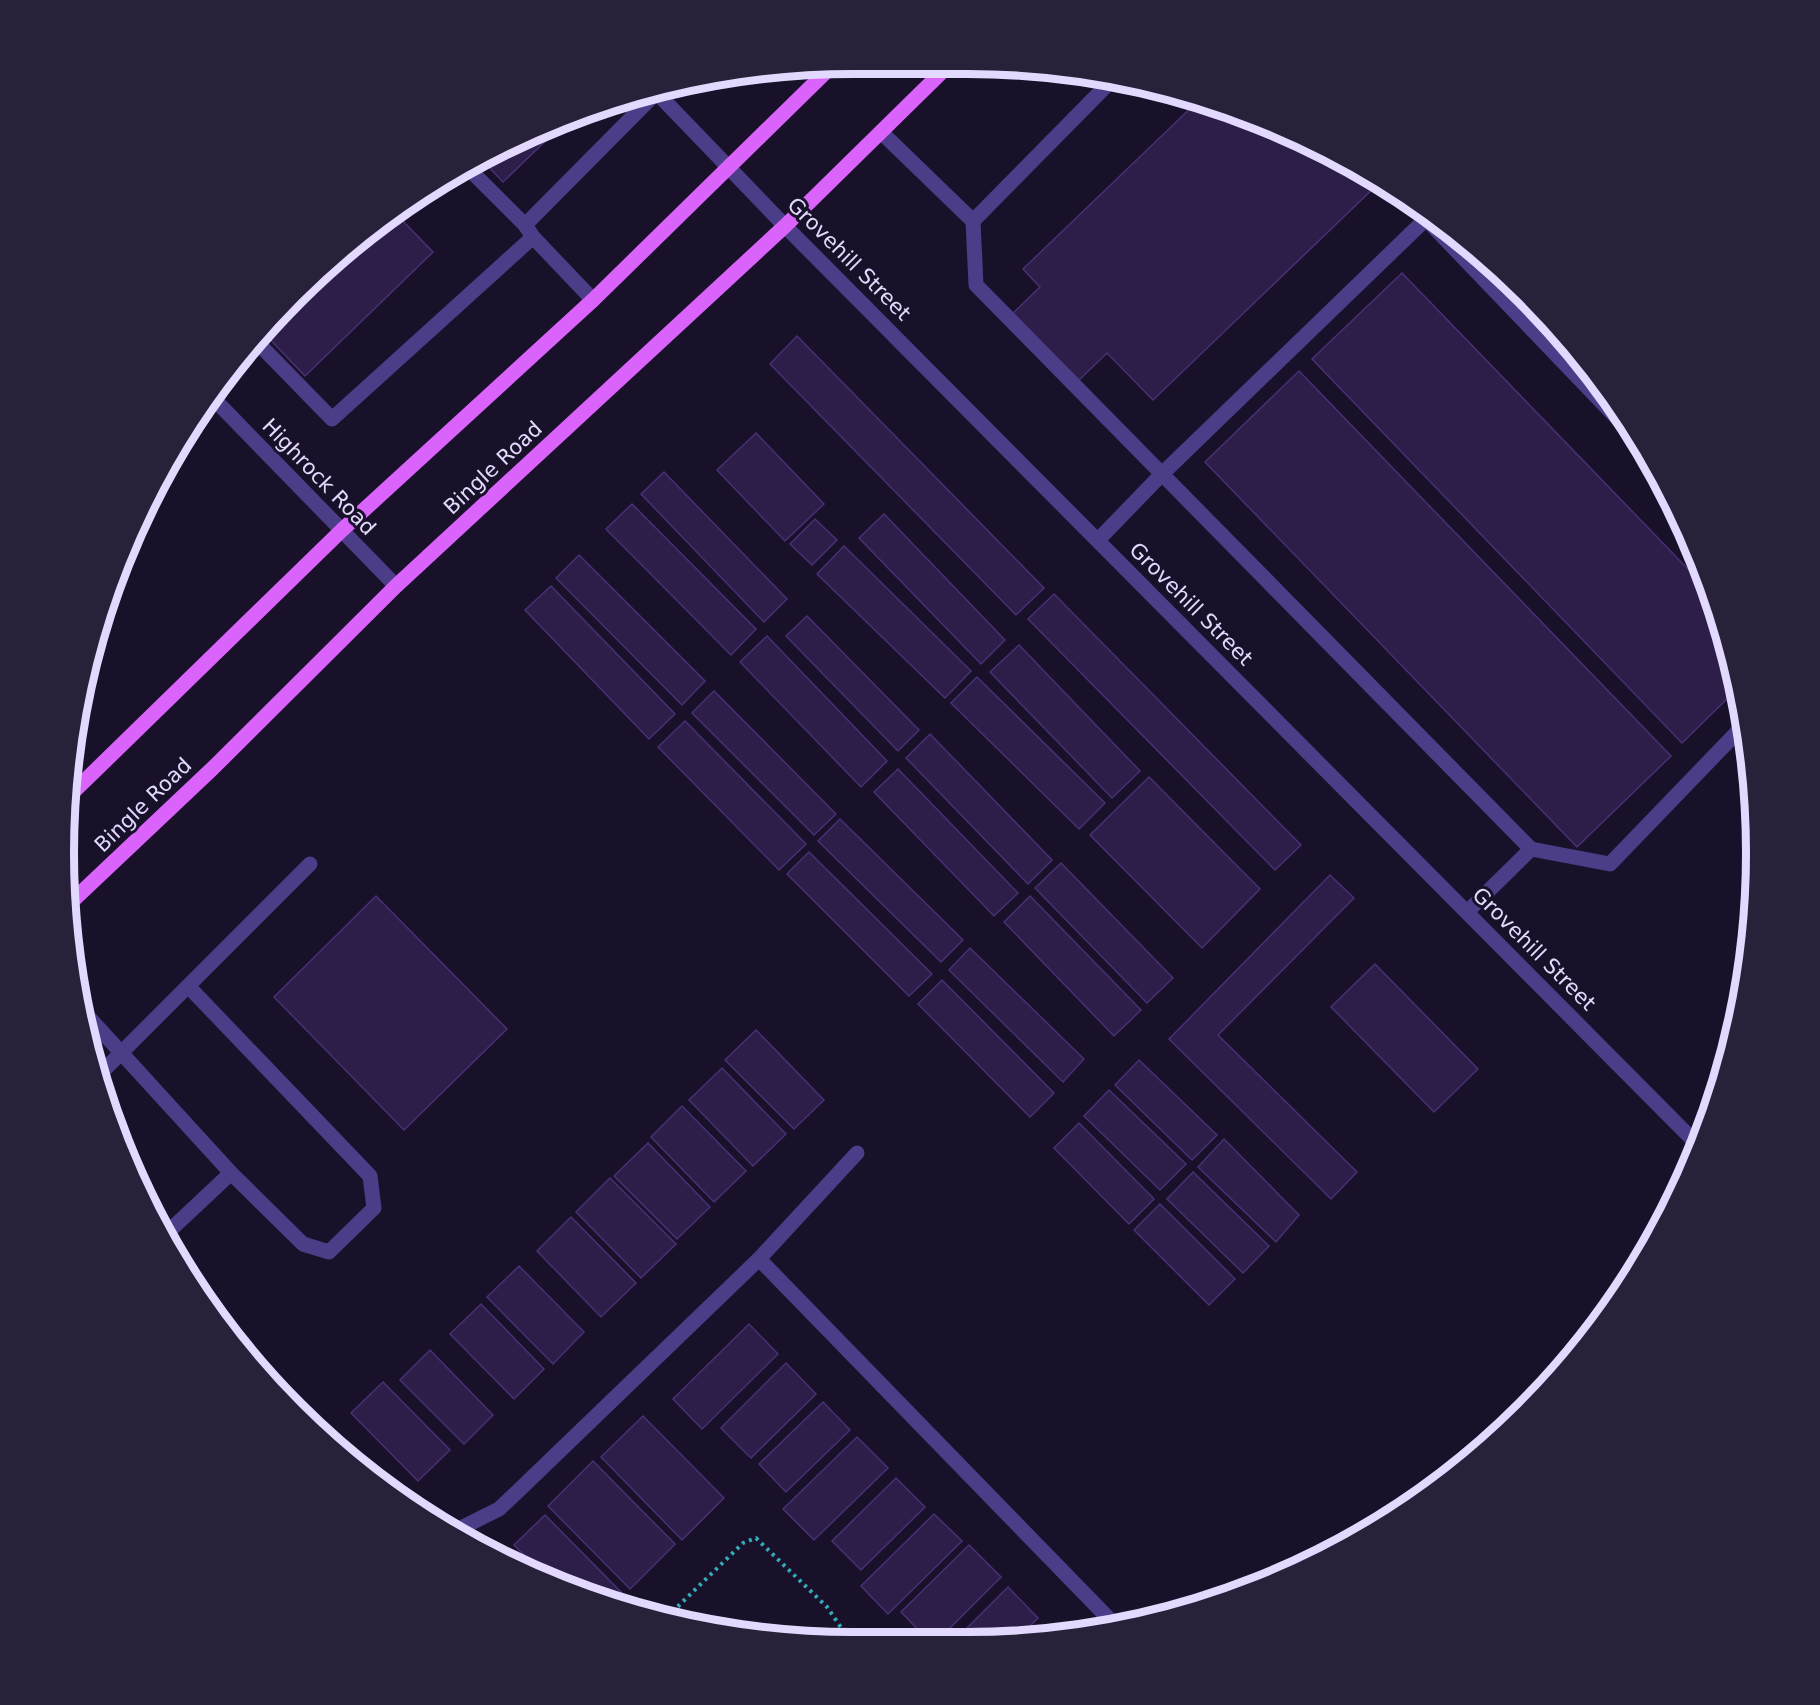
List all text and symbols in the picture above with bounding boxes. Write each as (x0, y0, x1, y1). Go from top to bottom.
street label: Grovehill Street (783, 193, 915, 325)
street label: Highrock Road (257, 414, 381, 540)
street label: Bingle Road (439, 417, 547, 519)
street label: Grovehill Street (1125, 538, 1257, 670)
street label: Bingle Road (90, 753, 196, 857)
street label: Grovehill Street (1468, 883, 1600, 1015)

